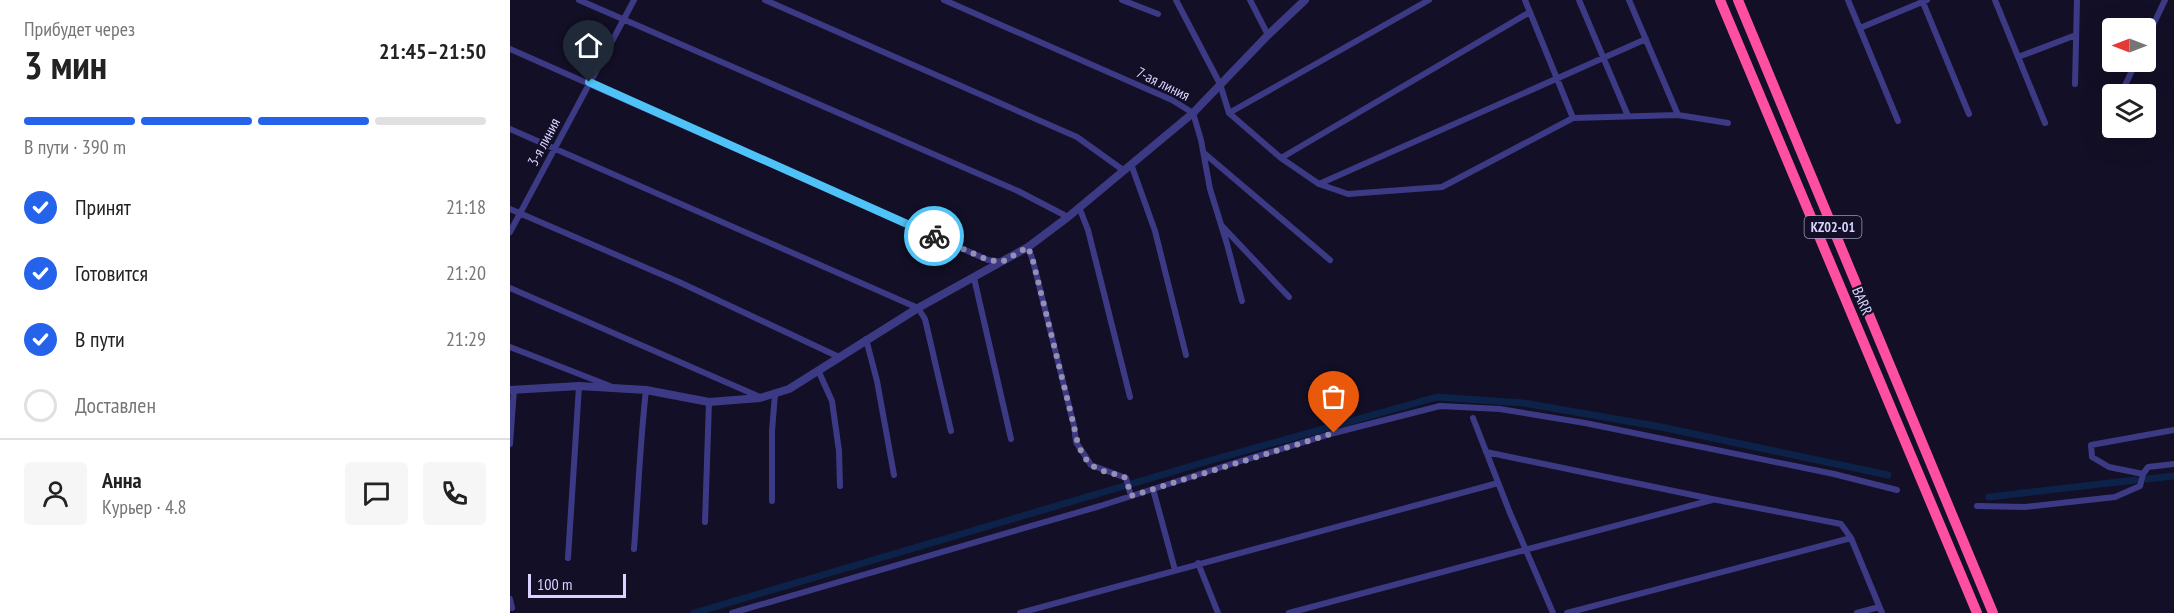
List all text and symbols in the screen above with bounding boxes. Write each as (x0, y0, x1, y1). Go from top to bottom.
text: Прибудет через (24, 16, 135, 42)
north arrow (2102, 18, 2156, 72)
map controls (2102, 18, 2156, 138)
pin (563, 20, 614, 82)
icon: home (572, 29, 605, 62)
text: 21:45–21:50 (379, 37, 486, 65)
text: 3 мин (24, 39, 107, 90)
street label: 7-ая линия (1133, 63, 1193, 105)
button: layers (2102, 84, 2156, 138)
street label: 3-я линия (523, 114, 564, 169)
text: В пути · 390 m (24, 134, 126, 160)
icon: check (24, 191, 57, 224)
text: Принят (75, 193, 131, 221)
text: 21:18 (446, 194, 486, 220)
courier (904, 206, 964, 266)
road number: KZ02-01 (1804, 216, 1862, 238)
icon: bike (918, 220, 951, 253)
icon: check (24, 257, 57, 290)
text: Готовится (75, 259, 148, 287)
text: 21:20 (446, 260, 486, 286)
street label: BARR (1848, 284, 1877, 318)
icon: check (24, 323, 57, 356)
text: В пути (75, 325, 125, 353)
text: 21:29 (446, 326, 486, 352)
pin (1308, 371, 1359, 433)
icon: bag (1317, 380, 1350, 413)
text: Доставлен (75, 391, 156, 419)
button: person (24, 462, 87, 525)
button: chat (345, 462, 408, 525)
button: phone (423, 462, 486, 525)
text: Анна (102, 466, 142, 494)
text: Курьер · 4.8 (102, 494, 187, 520)
scale bar (528, 571, 626, 598)
text: 100 m (537, 574, 572, 594)

